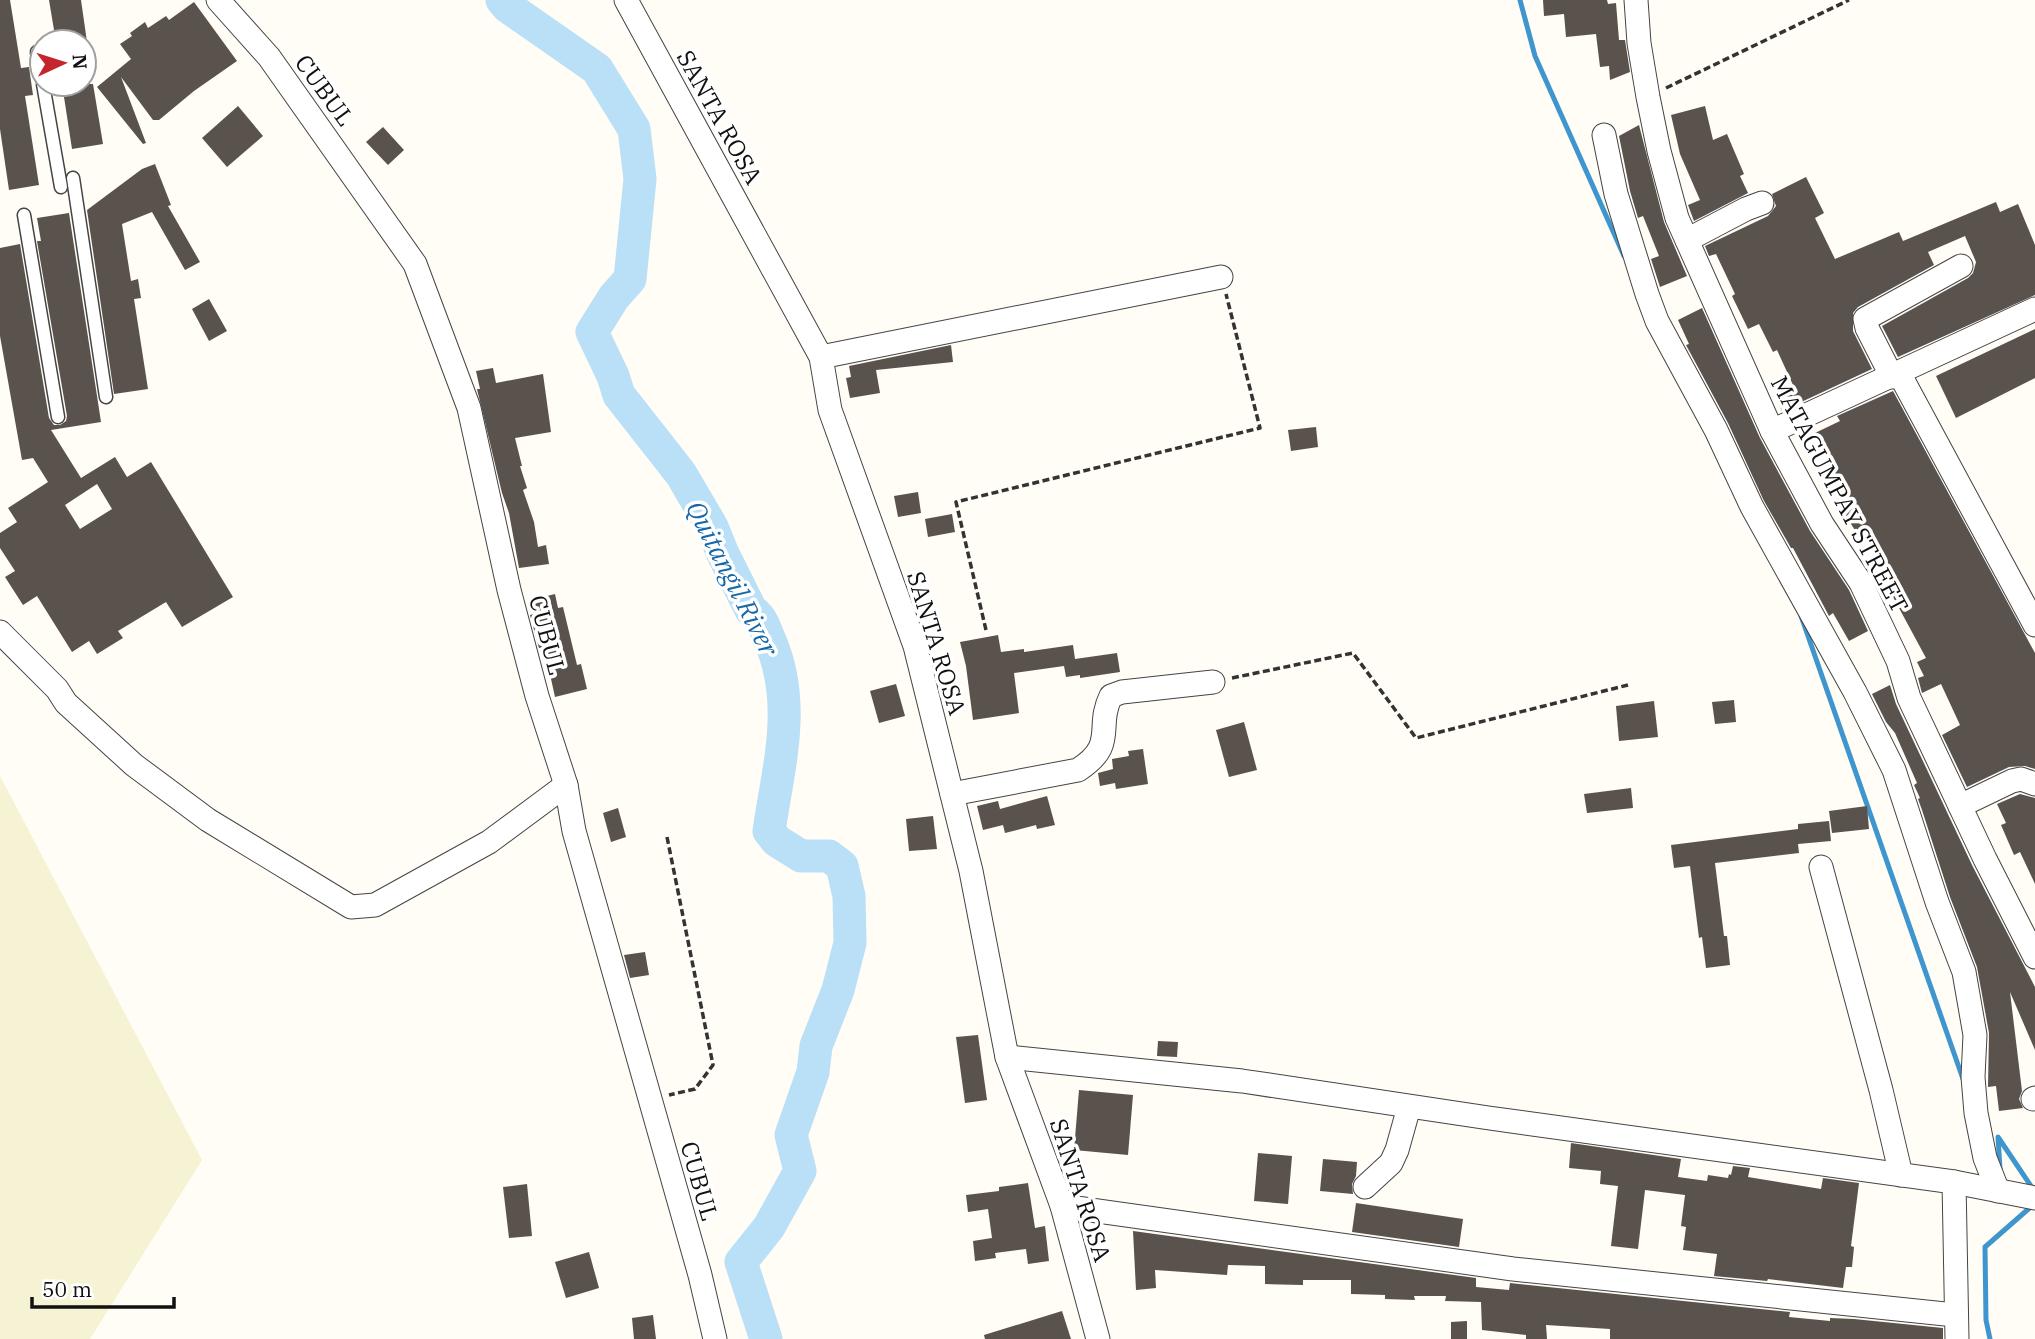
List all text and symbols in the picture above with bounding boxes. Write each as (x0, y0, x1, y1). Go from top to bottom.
north arrow (28, 28, 98, 98)
street label: SANTA ROSA (670, 44, 770, 190)
street label: CUBUL (288, 48, 362, 132)
text: N (67, 53, 92, 70)
street label: MATAGUMPAY STREET (1764, 370, 1916, 618)
water label: Quitangil River (679, 495, 787, 662)
street label: SANTA ROSA (900, 567, 974, 719)
street label: CUBUL (522, 592, 574, 678)
street label: SANTA ROSA (1043, 1114, 1119, 1266)
street label: CUBUL (673, 1138, 727, 1224)
scale bar (32, 1266, 173, 1310)
text: 50 m (42, 1275, 92, 1303)

